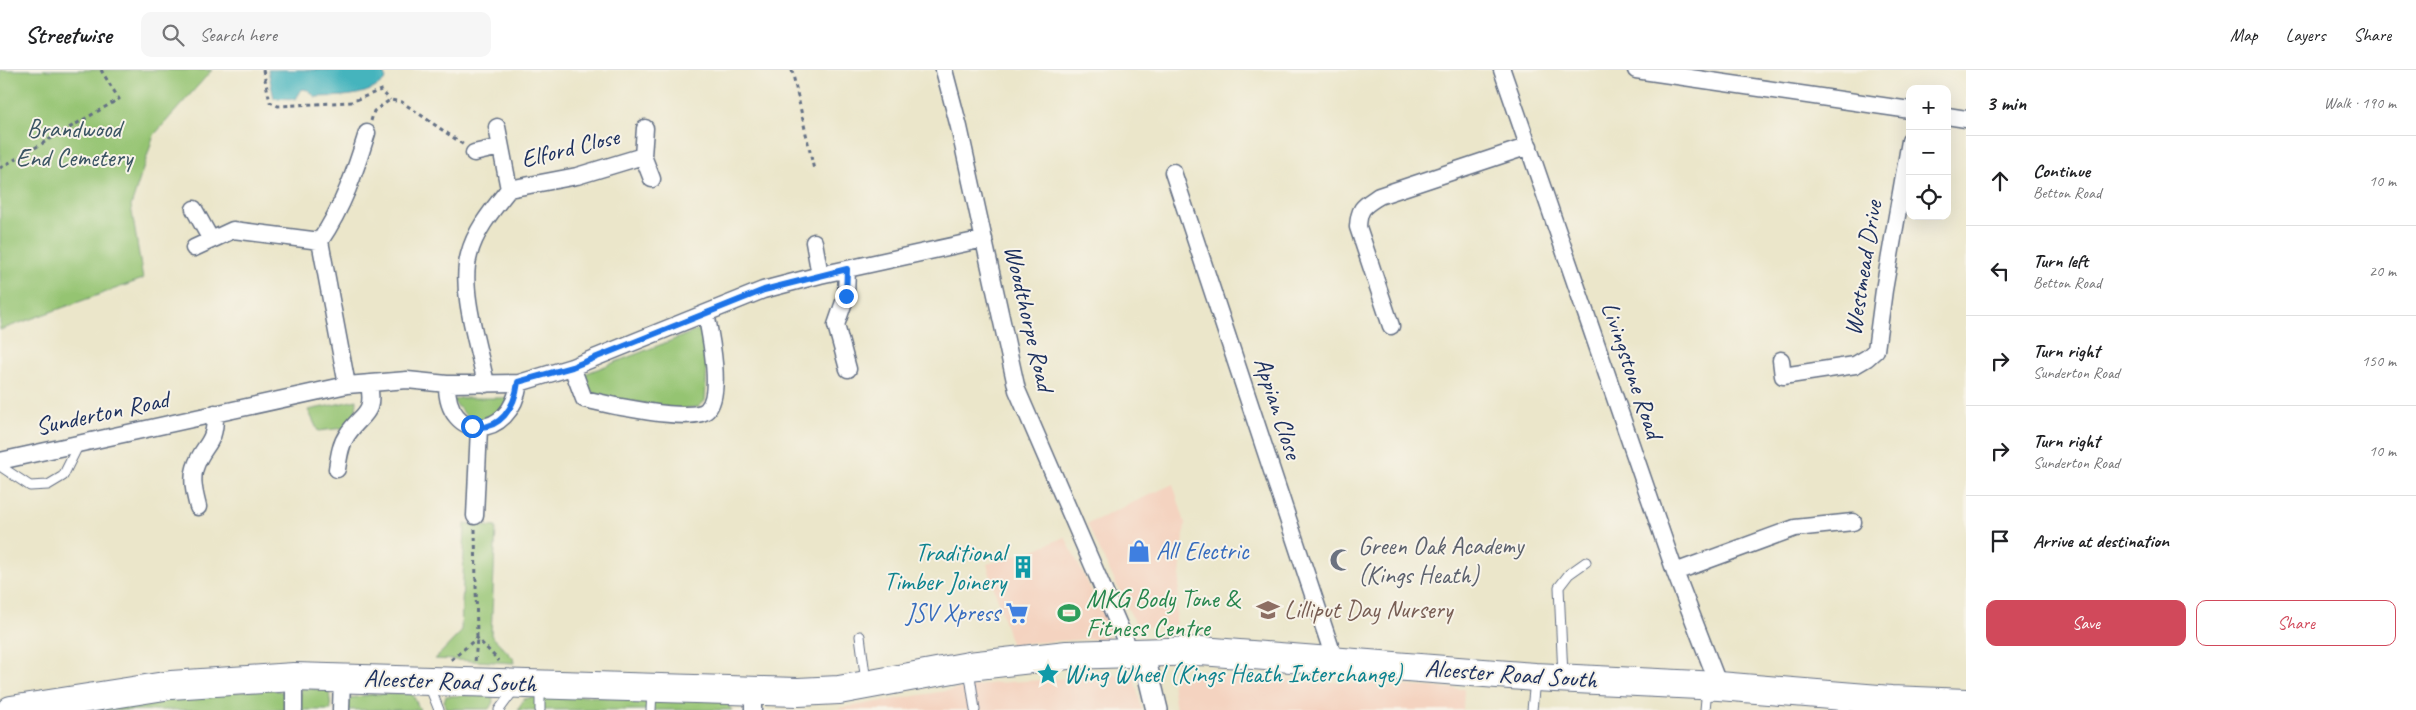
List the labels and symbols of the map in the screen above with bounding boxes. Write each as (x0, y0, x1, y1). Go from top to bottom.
park label: Brandwood End Cemetery (16, 113, 135, 174)
street label: Elford Close (518, 120, 624, 176)
street label: Westmead Drive (1837, 197, 1890, 338)
street label: Woodthorpe Road (997, 242, 1062, 397)
route end (835, 285, 858, 308)
street label: Livingstone Road (1594, 298, 1672, 446)
street label: Appian Close (1247, 353, 1310, 465)
street label: Sunderton Road (32, 383, 175, 443)
route start (461, 415, 484, 438)
place label: Green Oak Academy (Kings Heath) (1358, 530, 1526, 591)
place label: All Electric (1156, 535, 1250, 567)
place label: Traditional Timber Joinery (884, 537, 1011, 598)
shop icon: All Electric (1126, 538, 1152, 564)
mosque icon: Green Oak Academy (Kings Heath) (1328, 547, 1354, 573)
building icon: Traditional Timber Joinery (1010, 554, 1036, 580)
place label: MKG Body Tone & Fitness Centre (1086, 583, 1242, 644)
place label: Lilliput Day Nursery (1284, 594, 1455, 626)
place label: JSV Xpress (905, 597, 1002, 629)
school or university icon: Lilliput Day Nursery (1255, 597, 1281, 623)
supermarket icon: JSV Xpress (1004, 600, 1030, 626)
sports icon: MKG Body Tone & Fitness Centre (1056, 600, 1082, 626)
street label: Alcester Road South (1424, 652, 1600, 696)
place label: Wing Wheel (Kings Heath Interchange) (1064, 658, 1404, 690)
place icon: Wing Wheel (Kings Heath Interchange) (1035, 661, 1061, 687)
street label: Alcester Road South (363, 662, 538, 700)

